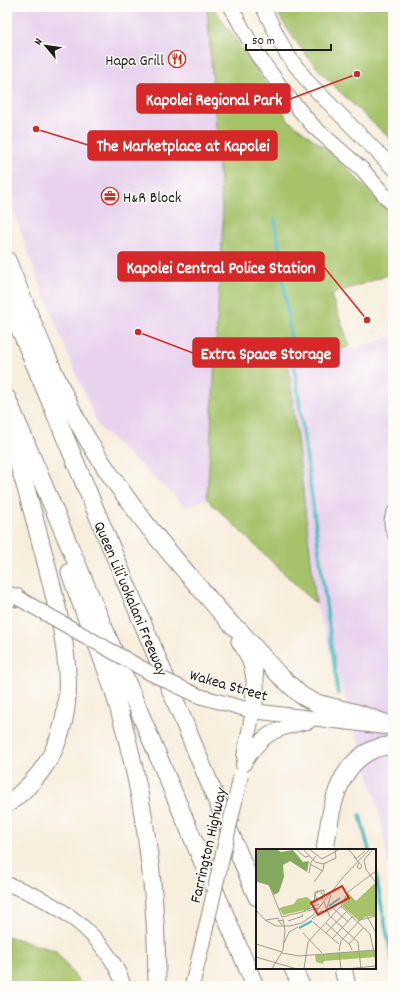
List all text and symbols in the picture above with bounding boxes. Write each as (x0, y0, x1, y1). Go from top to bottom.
north arrow (26, 26, 66, 66)
scale bar (246, 26, 331, 52)
text: 50 m (252, 33, 275, 50)
text: N (31, 35, 48, 48)
restaurant icon: Hapa Grill (167, 49, 187, 69)
place label: Hapa Grill (105, 50, 164, 73)
callout: Kapolei Regional Park (137, 84, 290, 113)
text: Kapolei Regional Park (146, 90, 282, 114)
callout: The Marketplace at Kapolei (88, 131, 277, 160)
text: The Marketplace at Kapolei (97, 136, 270, 160)
office icon: H&R Block (100, 186, 120, 206)
place label: H&R Block (123, 187, 181, 210)
callout: Kapolei Central Police Station (118, 252, 324, 281)
text: Kapolei Central Police Station (126, 258, 316, 282)
callout: Extra Space Storage (193, 338, 339, 367)
text: Extra Space Storage (201, 344, 332, 368)
street label: Queen Liliʻuokalani Freeway (87, 518, 173, 680)
street label: Wakea Street (187, 664, 270, 709)
street label: Farrington Highway (185, 785, 234, 905)
inset map (256, 849, 376, 969)

